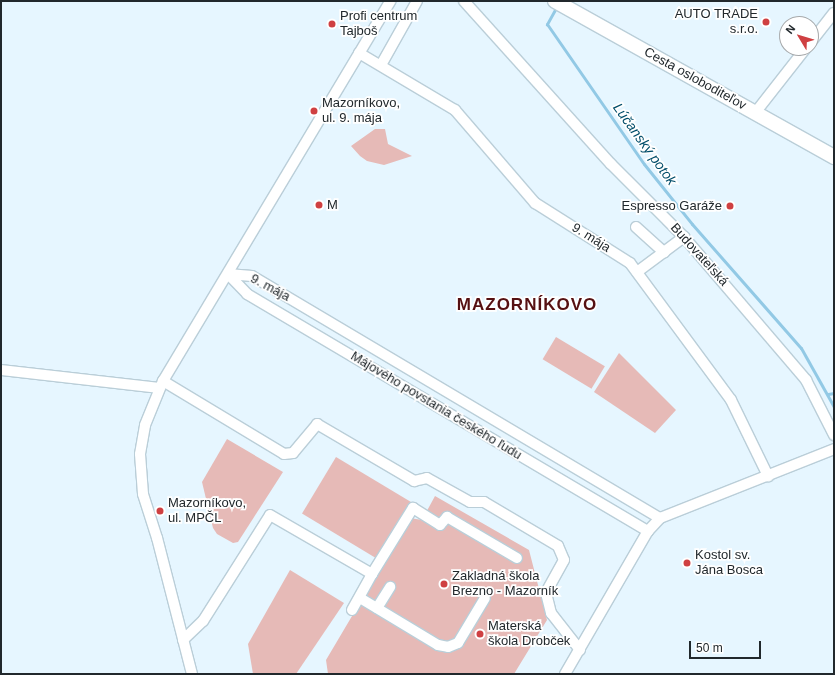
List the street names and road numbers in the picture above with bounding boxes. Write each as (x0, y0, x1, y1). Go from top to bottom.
street label: Cesta osloboditeľov (641, 44, 749, 114)
street label: 9. mája (569, 220, 613, 256)
street label: Budovateľská (667, 220, 731, 290)
street label: 9. mája (248, 271, 292, 305)
street label: Májového povstania českého ľudu (348, 349, 524, 463)

